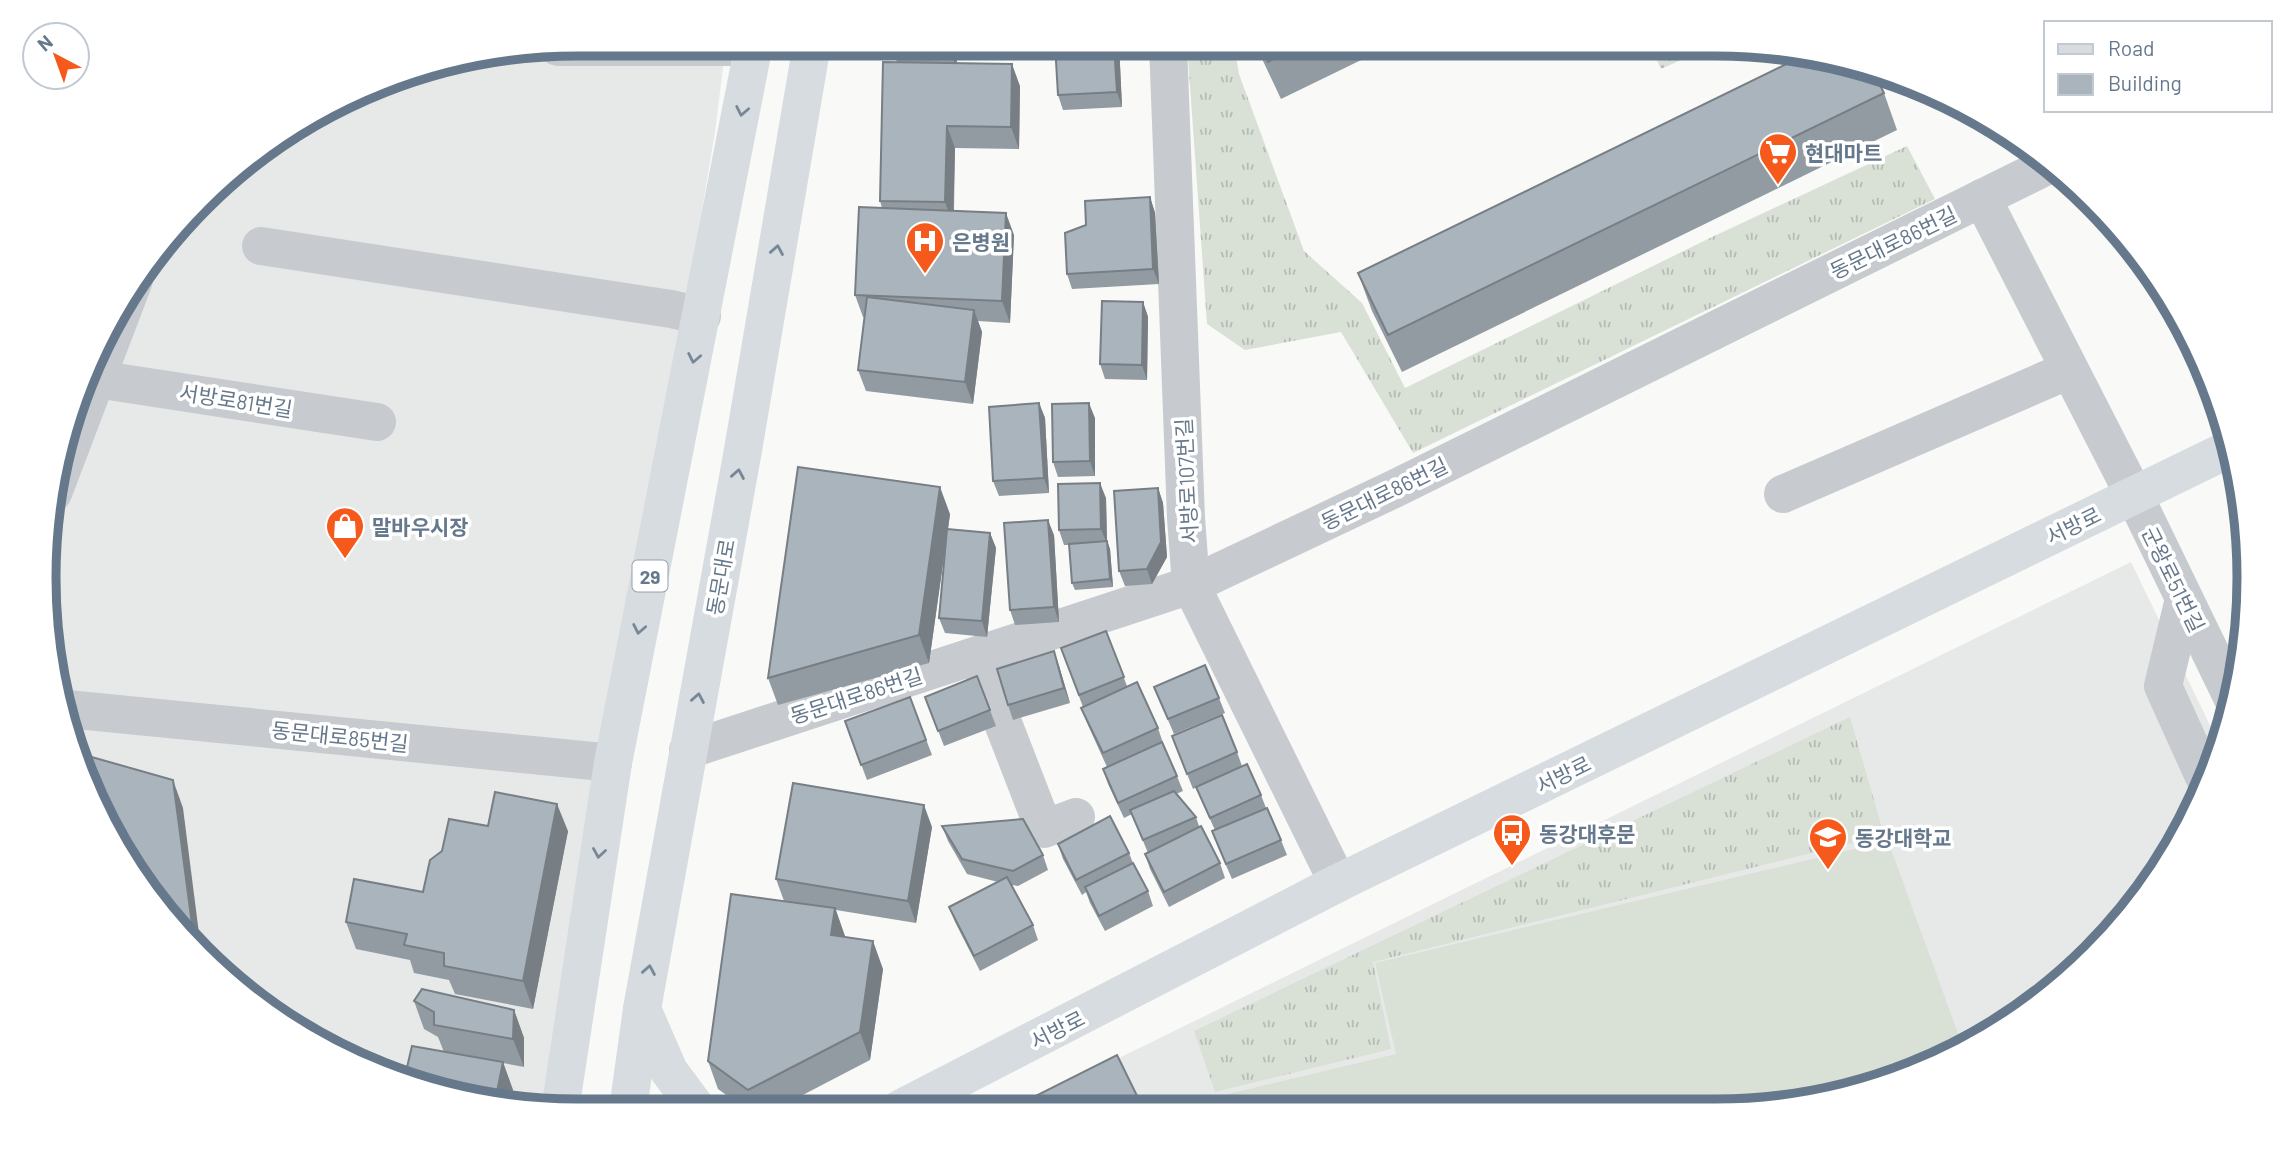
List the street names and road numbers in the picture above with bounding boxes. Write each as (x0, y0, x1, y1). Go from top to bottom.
street label: 동문대로86번길 (1826, 201, 1960, 283)
street label: 서방로81번길 (178, 379, 294, 421)
street label: 서방로107번길 (1170, 418, 1202, 544)
street label: 동문대로86번길 (1317, 452, 1451, 534)
street label: 서방로 (2041, 501, 2105, 549)
street label: 군왕로51번길 (2138, 522, 2210, 636)
street label: 동문대로 (701, 537, 739, 617)
road number: 29 (632, 561, 668, 592)
street label: 동문대로86번길 (787, 662, 925, 728)
street label: 동문대로85번길 (270, 716, 410, 756)
street label: 서방로 (1531, 750, 1595, 798)
street label: 서방로 (1025, 1005, 1089, 1053)

